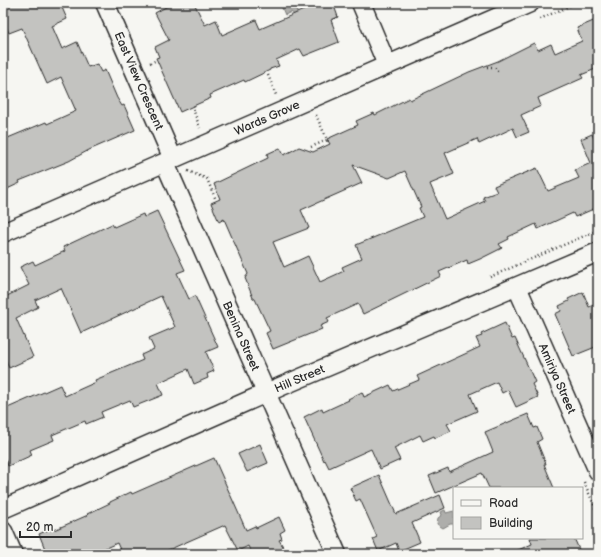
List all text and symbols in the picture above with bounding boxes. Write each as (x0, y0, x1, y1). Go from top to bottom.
street label: East View Crescent (111, 30, 167, 133)
street label: Wards Grove (232, 97, 302, 139)
street label: Benina Street (219, 299, 263, 374)
street label: Amiriya Street (535, 341, 579, 416)
street label: Hill Street (272, 362, 327, 396)
legend (453, 487, 583, 539)
text: Road (489, 496, 518, 511)
scale bar (20, 513, 71, 539)
text: Building (489, 516, 533, 531)
text: 20 m (26, 520, 53, 535)

